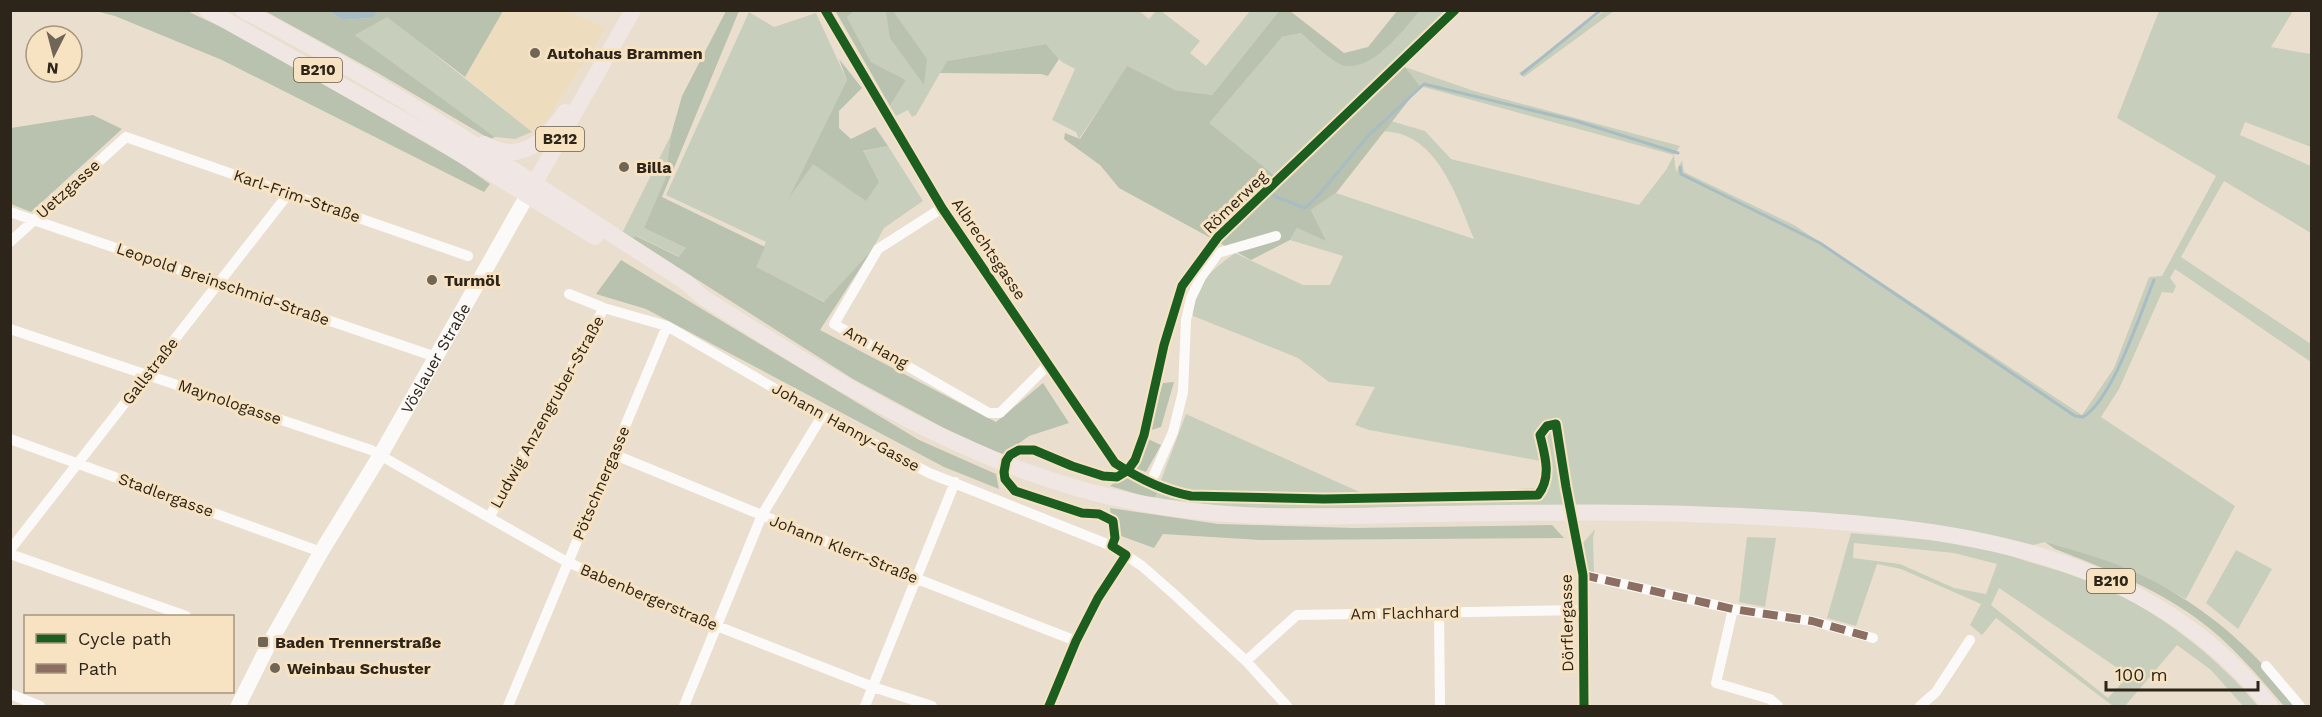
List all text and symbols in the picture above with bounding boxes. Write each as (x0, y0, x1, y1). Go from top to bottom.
north arrow (24, 24, 84, 84)
place label: Autohaus Brammen (547, 44, 703, 63)
marker: Autohaus Brammen (528, 46, 542, 60)
text: N (46, 58, 59, 78)
road number: B210 (294, 58, 342, 82)
road number: B212 (536, 127, 584, 151)
street label: Uetzgasse (32, 155, 104, 223)
place label: Billa (636, 158, 672, 177)
marker: Billa (617, 160, 631, 174)
street label: Karl-Frim-Straße (231, 165, 363, 227)
street label: Römerweg (1199, 166, 1271, 237)
street label: Albrechtsgasse (948, 195, 1030, 303)
street label: Leopold Breinschmid-Straße (114, 239, 332, 329)
place label: Turmöl (444, 271, 501, 290)
marker: Turmöl (425, 273, 439, 287)
street label: Vöslauer Straße (396, 300, 474, 417)
street label: Ludwig Anzengruber-Straße (486, 312, 608, 512)
street label: Am Hang (841, 322, 912, 373)
street label: Gallstraße (118, 334, 182, 408)
street label: Maynologasse (176, 375, 284, 429)
street label: Johann Hanny-Gasse (769, 378, 923, 476)
street label: Pötschnergasse (568, 423, 634, 543)
street label: Stadlergasse (116, 469, 216, 521)
street label: Johann Klerr-Straße (767, 511, 921, 587)
street label: Babenbergerstraße (577, 559, 721, 635)
road number: B210 (2087, 569, 2135, 593)
street label: Dörflergasse (1557, 574, 1577, 672)
street label: Am Flachhard (1350, 603, 1460, 623)
legend (24, 615, 234, 693)
text: Cycle path (78, 628, 172, 649)
place label: Baden Trennerstraße (275, 633, 441, 652)
marker: Baden Trennerstraße (256, 635, 270, 649)
scale bar (2106, 654, 2258, 692)
text: Path (78, 658, 118, 679)
place label: Weinbau Schuster (287, 659, 431, 678)
marker: Weinbau Schuster (268, 661, 282, 675)
text: 100 m (2115, 664, 2168, 685)

